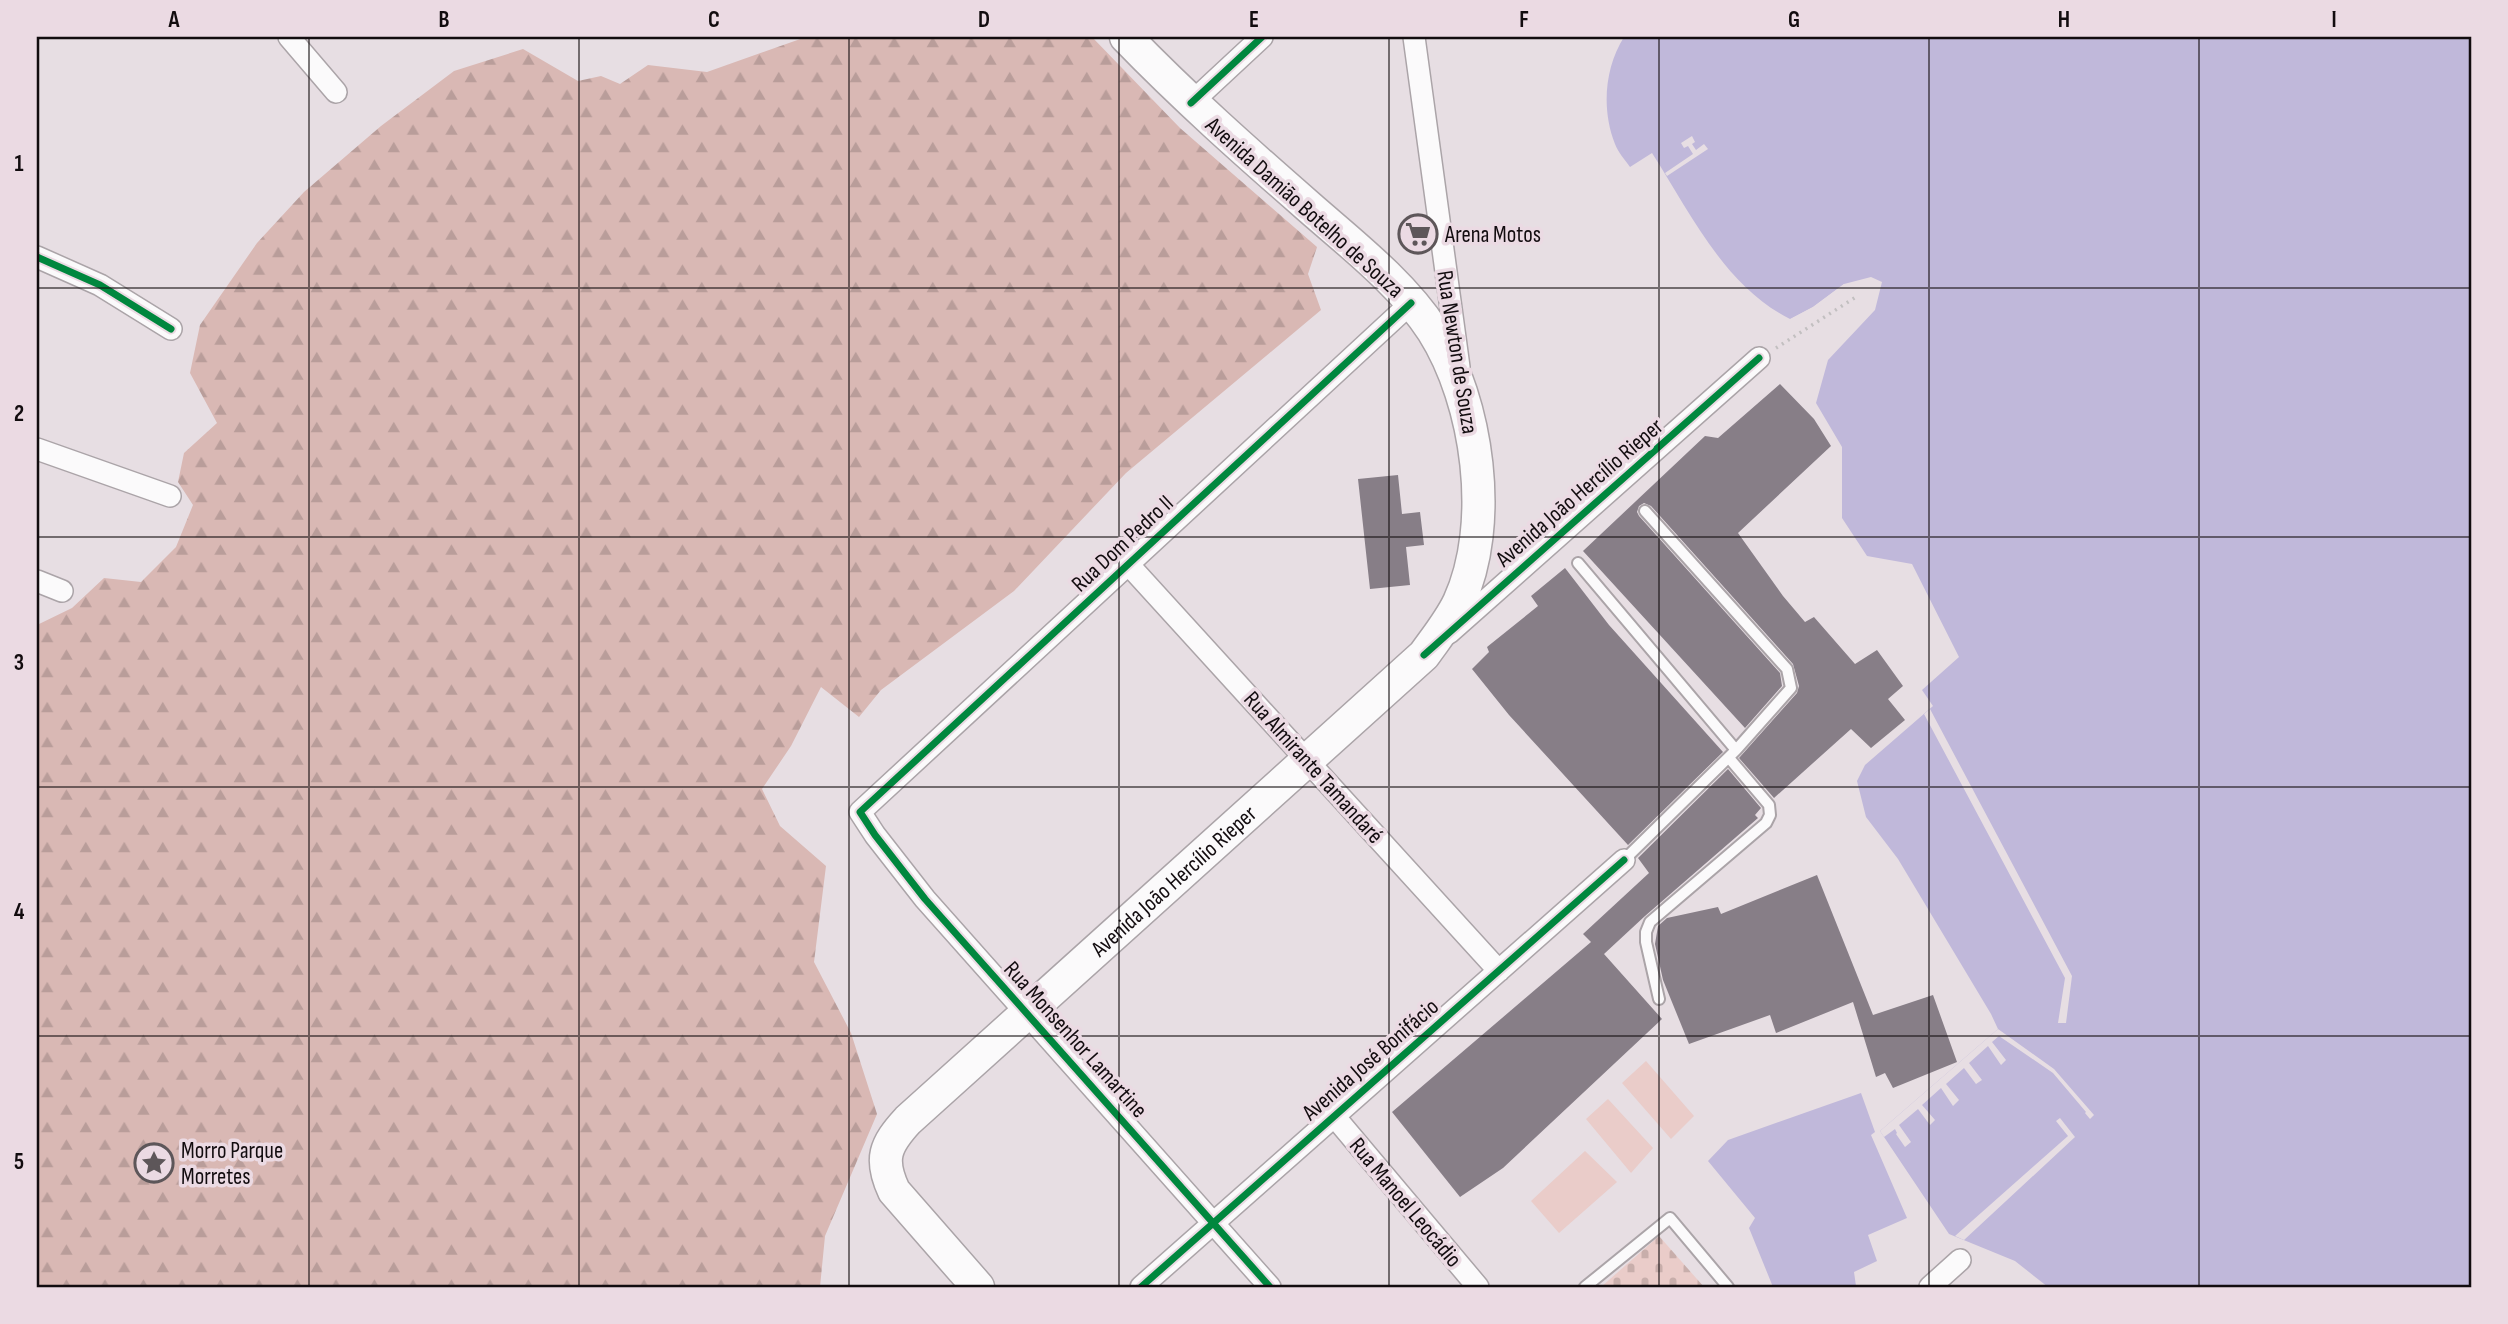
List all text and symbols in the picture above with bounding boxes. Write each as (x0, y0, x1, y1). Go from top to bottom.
text: A (168, 6, 181, 34)
text: B (439, 6, 450, 34)
text: C (708, 6, 720, 34)
text: D (978, 6, 990, 34)
text: E (1249, 6, 1259, 34)
text: F (1519, 6, 1529, 34)
text: G (1788, 6, 1800, 34)
text: H (2058, 6, 2070, 34)
text: I (2331, 6, 2337, 34)
street label: Avenida Damião Botelho de Souza (1199, 111, 1409, 304)
text: 1 (14, 150, 24, 178)
supermarket icon: Arena Motos (1397, 213, 1439, 255)
place label: Arena Motos (1444, 221, 1541, 249)
street label: Rua Newton de Souza (1430, 268, 1484, 436)
text: 2 (14, 400, 24, 428)
street label: Avenida João Hercílio Rieper (1490, 412, 1669, 574)
street label: Rua Dom Pedro II (1066, 489, 1180, 598)
text: 3 (14, 649, 24, 677)
street label: Rua Almirante Tamandaré (1238, 686, 1389, 850)
street label: Avenida João Hercílio Rieper (1085, 800, 1263, 964)
text: 4 (14, 898, 25, 926)
street label: Rua Monsenhor Lamartine (998, 956, 1153, 1124)
street label: Avenida José Bonifácio (1296, 993, 1445, 1127)
street label: Rua Manoel Leocádio (1343, 1132, 1467, 1273)
place label: Morro Parque Morretes (181, 1137, 283, 1191)
place icon: Morro Parque Morretes (133, 1142, 175, 1184)
text: 5 (14, 1148, 24, 1176)

